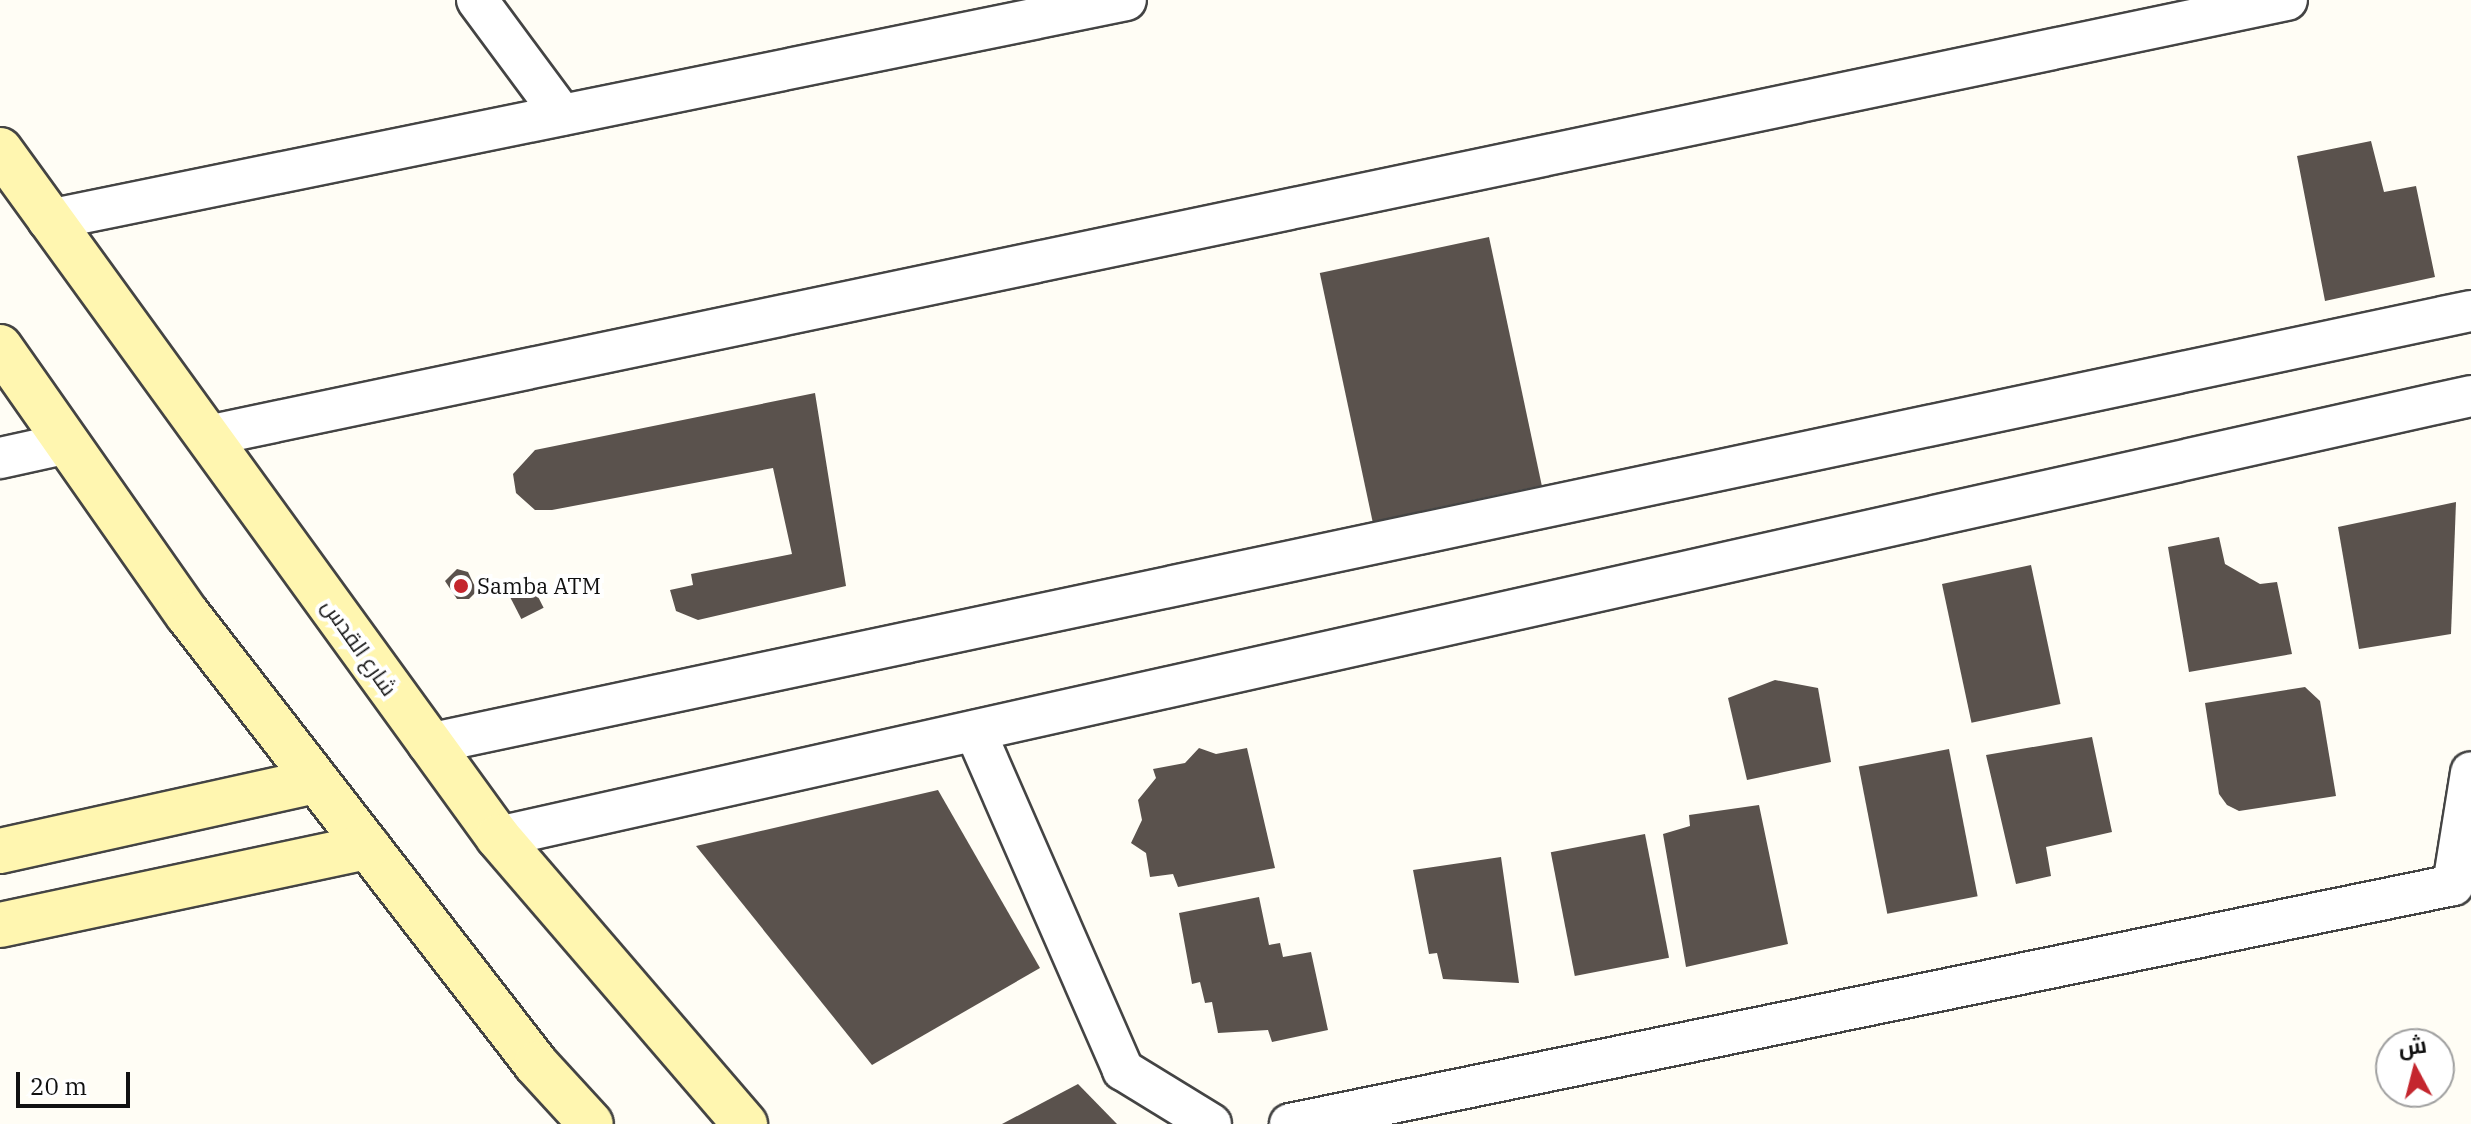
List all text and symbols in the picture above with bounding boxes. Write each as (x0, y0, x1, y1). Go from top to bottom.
place label: Samba ATM (477, 573, 601, 599)
marker: Samba ATM (452, 577, 470, 595)
street label: شارع القدس (317, 593, 403, 701)
north arrow (2375, 1028, 2455, 1108)
text: ش (2396, 1030, 2428, 1062)
scale bar (20, 1056, 134, 1106)
text: 20 m (30, 1070, 87, 1102)

